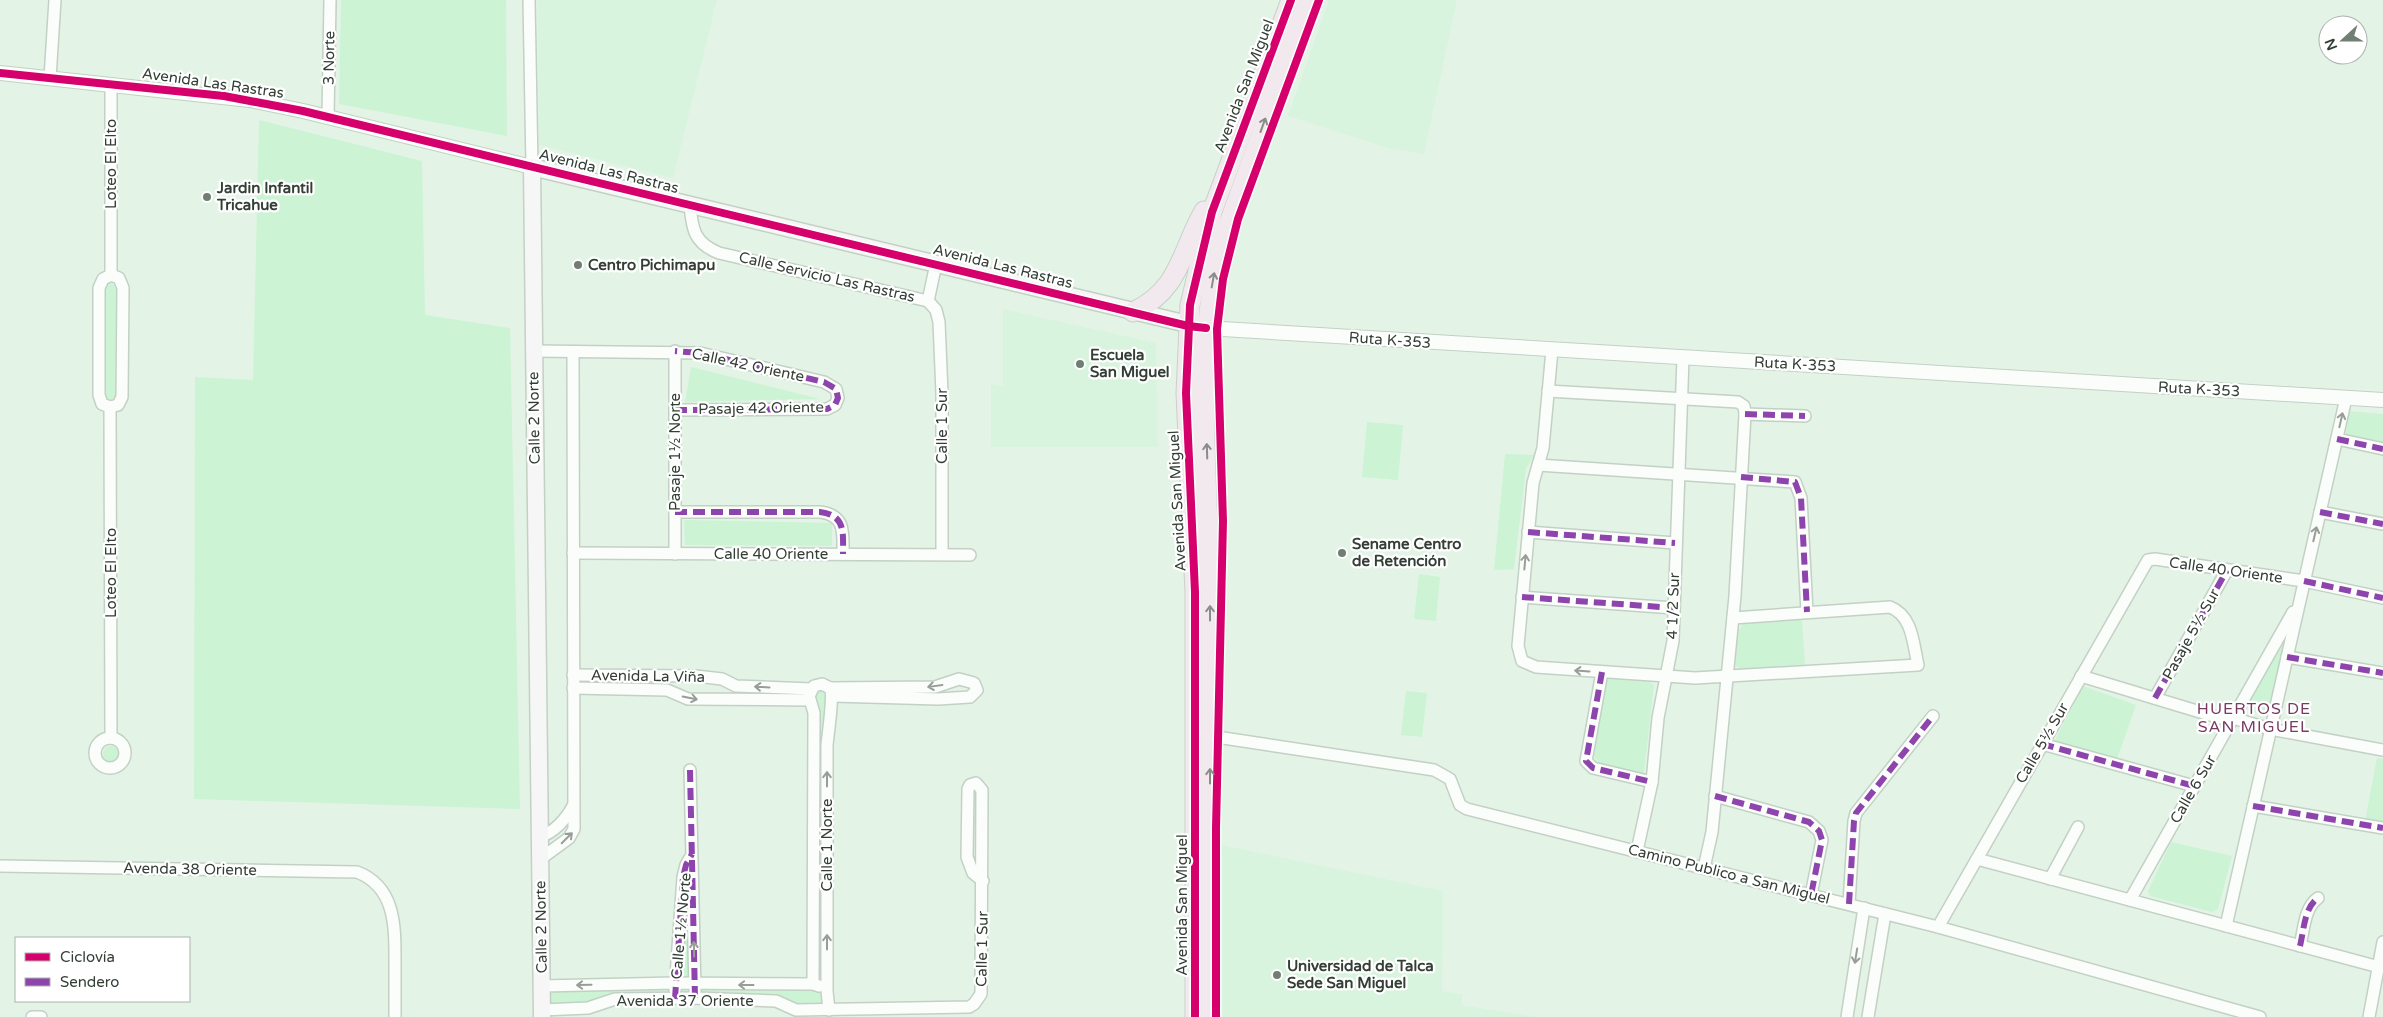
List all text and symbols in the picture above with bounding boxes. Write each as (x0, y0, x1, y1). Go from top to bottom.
north arrow (2318, 15, 2368, 65)
street label: Avenida San Miguel (1210, 17, 1278, 155)
street label: 3 Norte (320, 31, 338, 85)
text: N (2321, 36, 2341, 53)
street label: Avenida Las Rastras (141, 64, 285, 102)
one-way arrow (1259, 118, 1268, 134)
street label: Loteo El Elto (102, 119, 120, 209)
street label: Avenida Las Rastras (537, 145, 681, 197)
place label: Jardin Infantil Tricahue (216, 179, 313, 214)
marker: Jardin Infantil Tricahue (201, 191, 213, 203)
street label: Avenida Las Rastras (931, 240, 1075, 292)
street label: Calle Servicio Las Rastras (737, 248, 917, 306)
place label: Centro Pichimapu (588, 256, 715, 275)
marker: Centro Pichimapu (572, 259, 584, 271)
one-way arrow (1208, 272, 1218, 288)
street label: Ruta K-353 (1348, 328, 1432, 352)
street label: Calle 42 Oriente (690, 344, 806, 386)
place label: Escuela San Miguel (1090, 346, 1170, 382)
street label: Ruta K-353 (1753, 353, 1837, 375)
marker: Escuela San Miguel (1074, 358, 1086, 370)
street label: Calle 2 Norte (524, 371, 544, 465)
street label: Ruta K-353 (2157, 378, 2241, 400)
street label: Calle 1 Sur (933, 388, 951, 464)
street label: Pasaje 1½ Norte (666, 393, 684, 511)
street label: Pasaje 42 Oriente (698, 398, 824, 418)
one-way arrow (2337, 412, 2346, 428)
street label: Avenida San Miguel (1164, 430, 1190, 572)
one-way arrow (1202, 443, 1211, 459)
one-way arrow (2311, 526, 2320, 542)
street label: Loteo El Elto (102, 528, 120, 618)
place label: Sename Centro de Retención (1352, 535, 1461, 570)
street label: Calle 40 Oriente (714, 545, 828, 563)
marker: Sename Centro de Retención (1336, 547, 1348, 559)
street label: Calle 40 Oriente (2168, 553, 2284, 587)
one-way arrow (1521, 554, 1530, 570)
street label: 4 1/2 Sur (1663, 572, 1683, 640)
street label: Pasaje 5½ Sur (2159, 585, 2224, 683)
one-way arrow (1205, 606, 1215, 622)
street label: Avenida La Viña (591, 666, 705, 686)
one-way arrow (1574, 666, 1590, 676)
one-way arrow (928, 681, 944, 691)
one-way arrow (755, 682, 771, 692)
one-way arrow (682, 693, 698, 703)
street label: Calle 5½ Sur (2012, 699, 2072, 786)
district label: HUERTOS DE SAN MIGUEL (2197, 699, 2311, 737)
street label: Calle 6 Sur (2166, 751, 2220, 826)
one-way arrow (1205, 768, 1215, 784)
one-way arrow (822, 772, 832, 788)
street label: Calle 1 Norte (818, 799, 836, 891)
one-way arrow (561, 832, 573, 844)
street label: Avenida San Miguel (1173, 834, 1191, 976)
street label: Camino Publico a San Miguel (1626, 840, 1832, 908)
street label: Avenda 38 Oriente (123, 859, 257, 879)
street label: Calle 1½ Norte (667, 872, 695, 980)
street label: Calle 2 Norte (531, 880, 551, 974)
street label: Calle 1 Sur (972, 911, 992, 987)
one-way arrow (822, 934, 832, 950)
legend (15, 937, 190, 1002)
one-way arrow (690, 941, 699, 957)
text: Ciclovía (60, 948, 115, 966)
one-way arrow (1851, 948, 1861, 964)
place label: Universidad de Talca Sede San Miguel (1287, 957, 1434, 993)
marker: Universidad de Talca Sede San Miguel (1271, 969, 1283, 981)
text: Sendero (60, 973, 119, 991)
one-way arrow (739, 980, 755, 990)
one-way arrow (576, 981, 592, 990)
street label: Avenida 37 Oriente (616, 992, 754, 1010)

